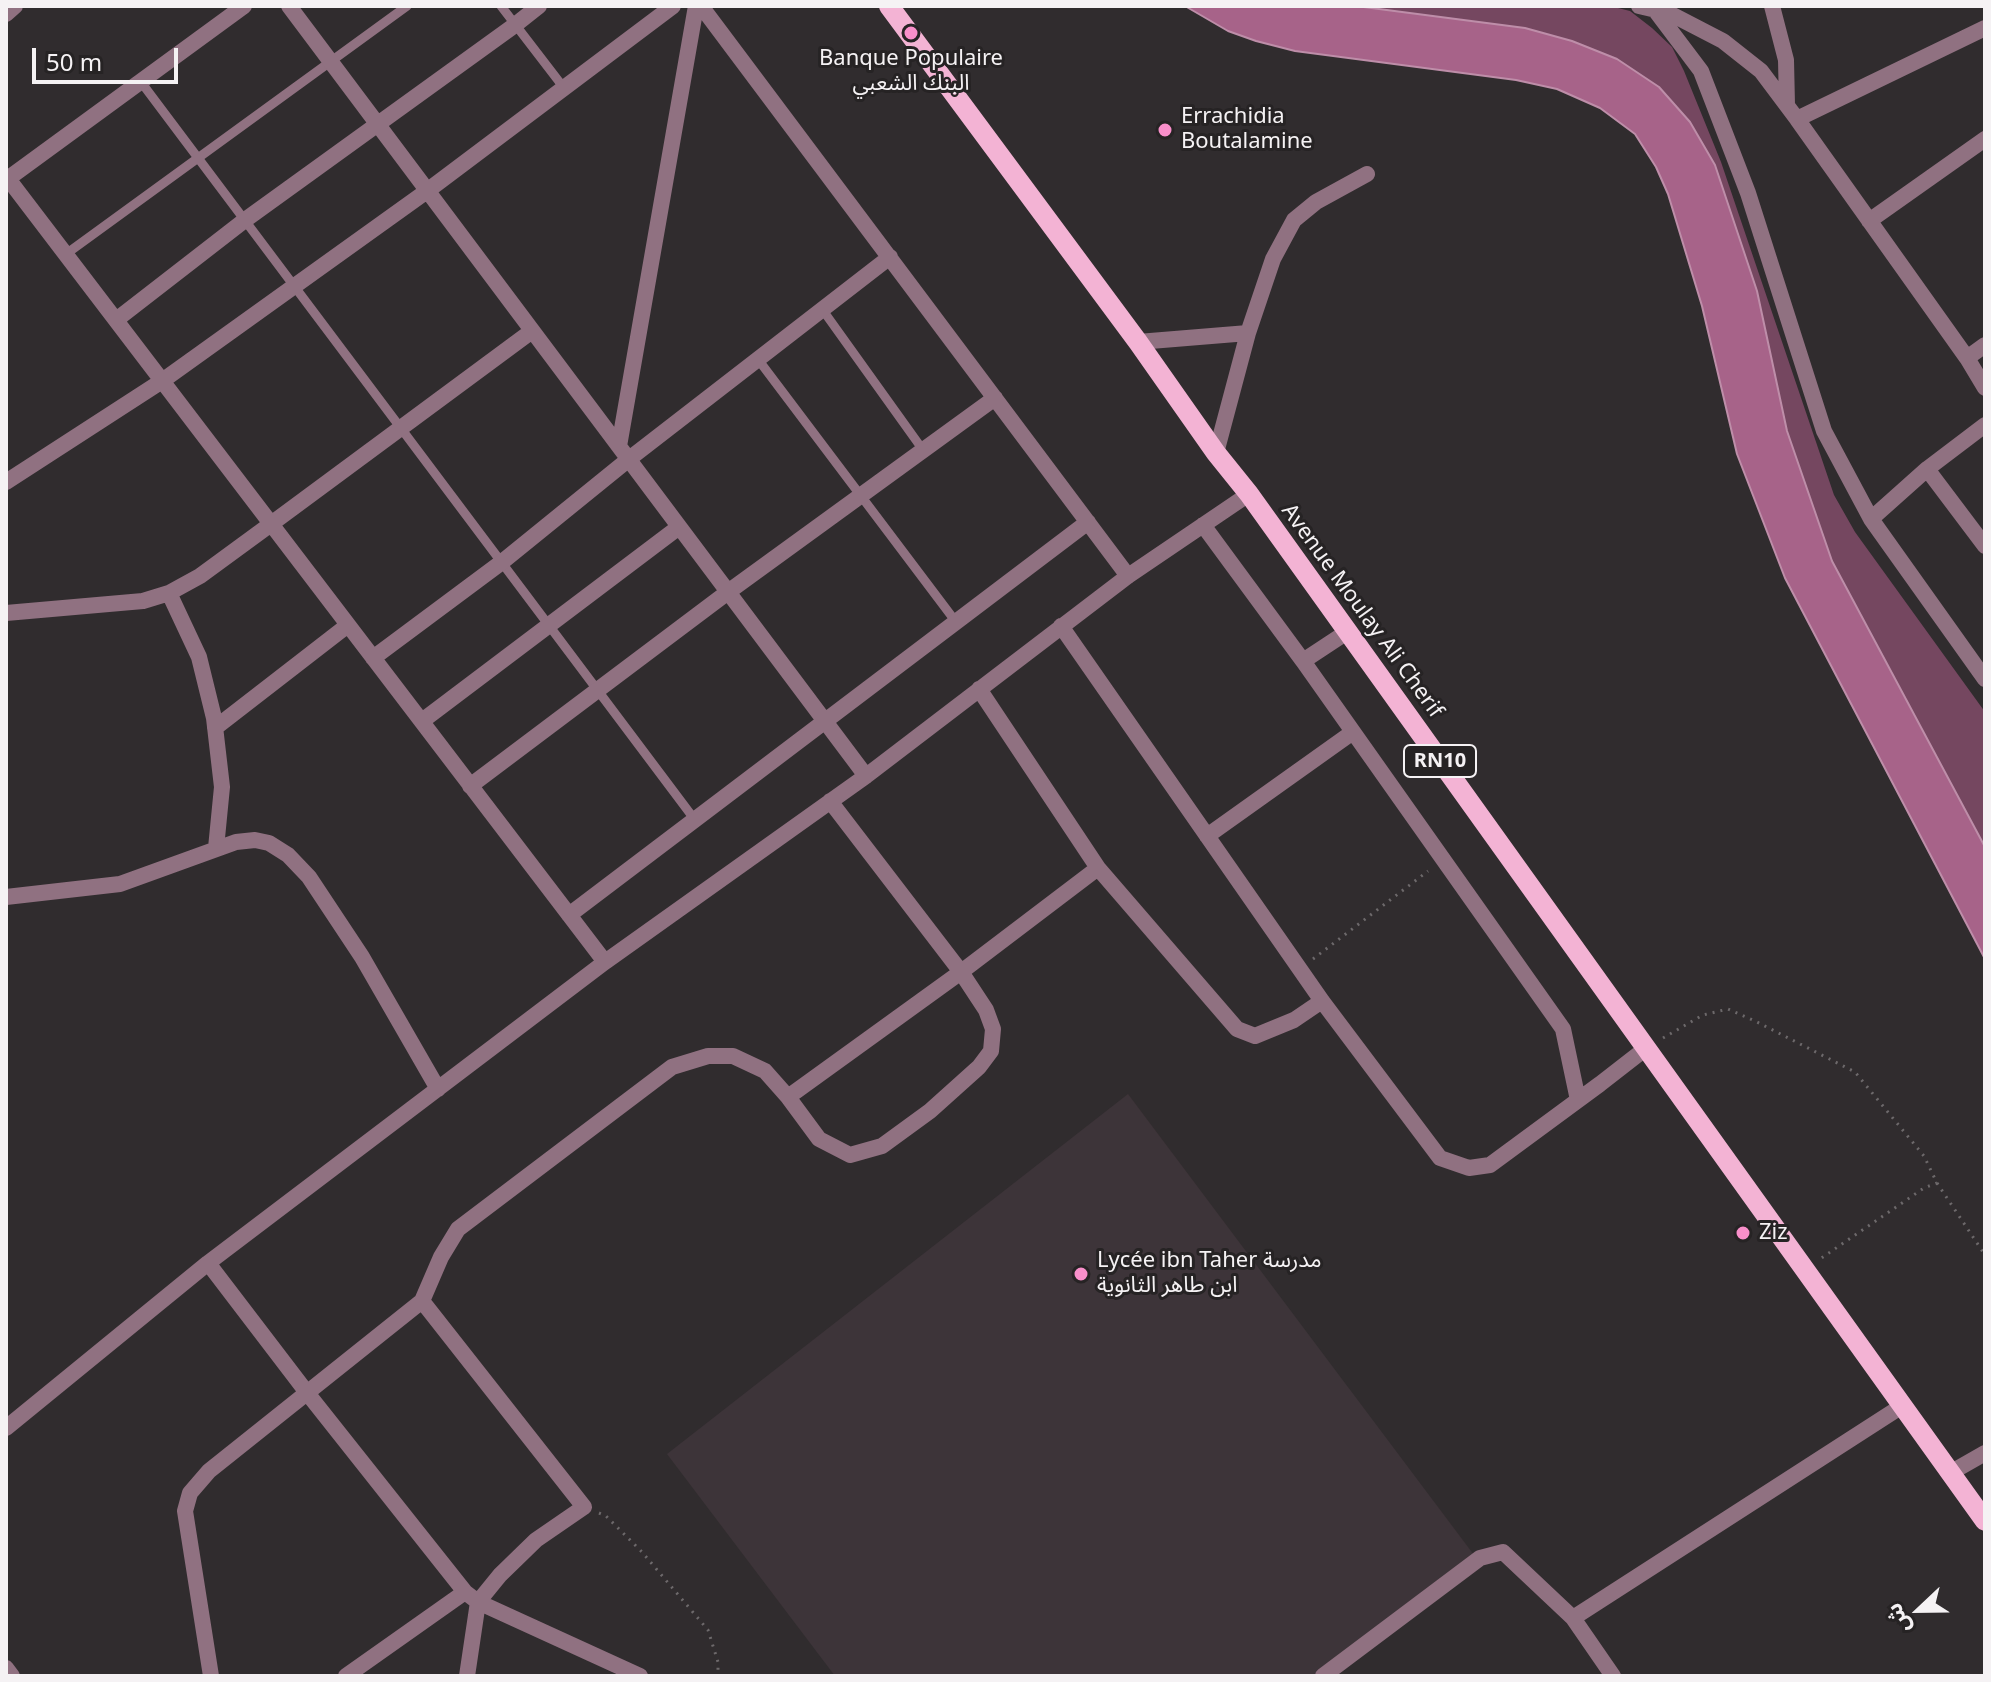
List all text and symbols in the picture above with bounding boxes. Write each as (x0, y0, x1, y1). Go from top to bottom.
marker: Banque Populaire البنك الشعبي (902, 24, 920, 42)
scale bar (36, 32, 182, 82)
text: 50 m (46, 45, 102, 78)
place label: Banque Populaire البنك الشعبي (819, 46, 1003, 98)
place label: Errachidia Boutalamine (1181, 104, 1313, 156)
marker: Errachidia Boutalamine (1156, 121, 1174, 139)
street label: Avenue Moulay Ali Cherif (1275, 499, 1449, 723)
road number: RN10 (1404, 745, 1476, 777)
place label: Ziz (1759, 1220, 1788, 1246)
marker: Ziz (1734, 1224, 1752, 1242)
place label: Lycée ibn Taher مدرسة ابن طاهر الثانوية (1097, 1248, 1322, 1300)
marker: Lycée ibn Taher مدرسة ابن طاهر الثانوية (1072, 1265, 1090, 1283)
north arrow (1879, 1570, 1959, 1650)
text: ش (1877, 1599, 1916, 1639)

